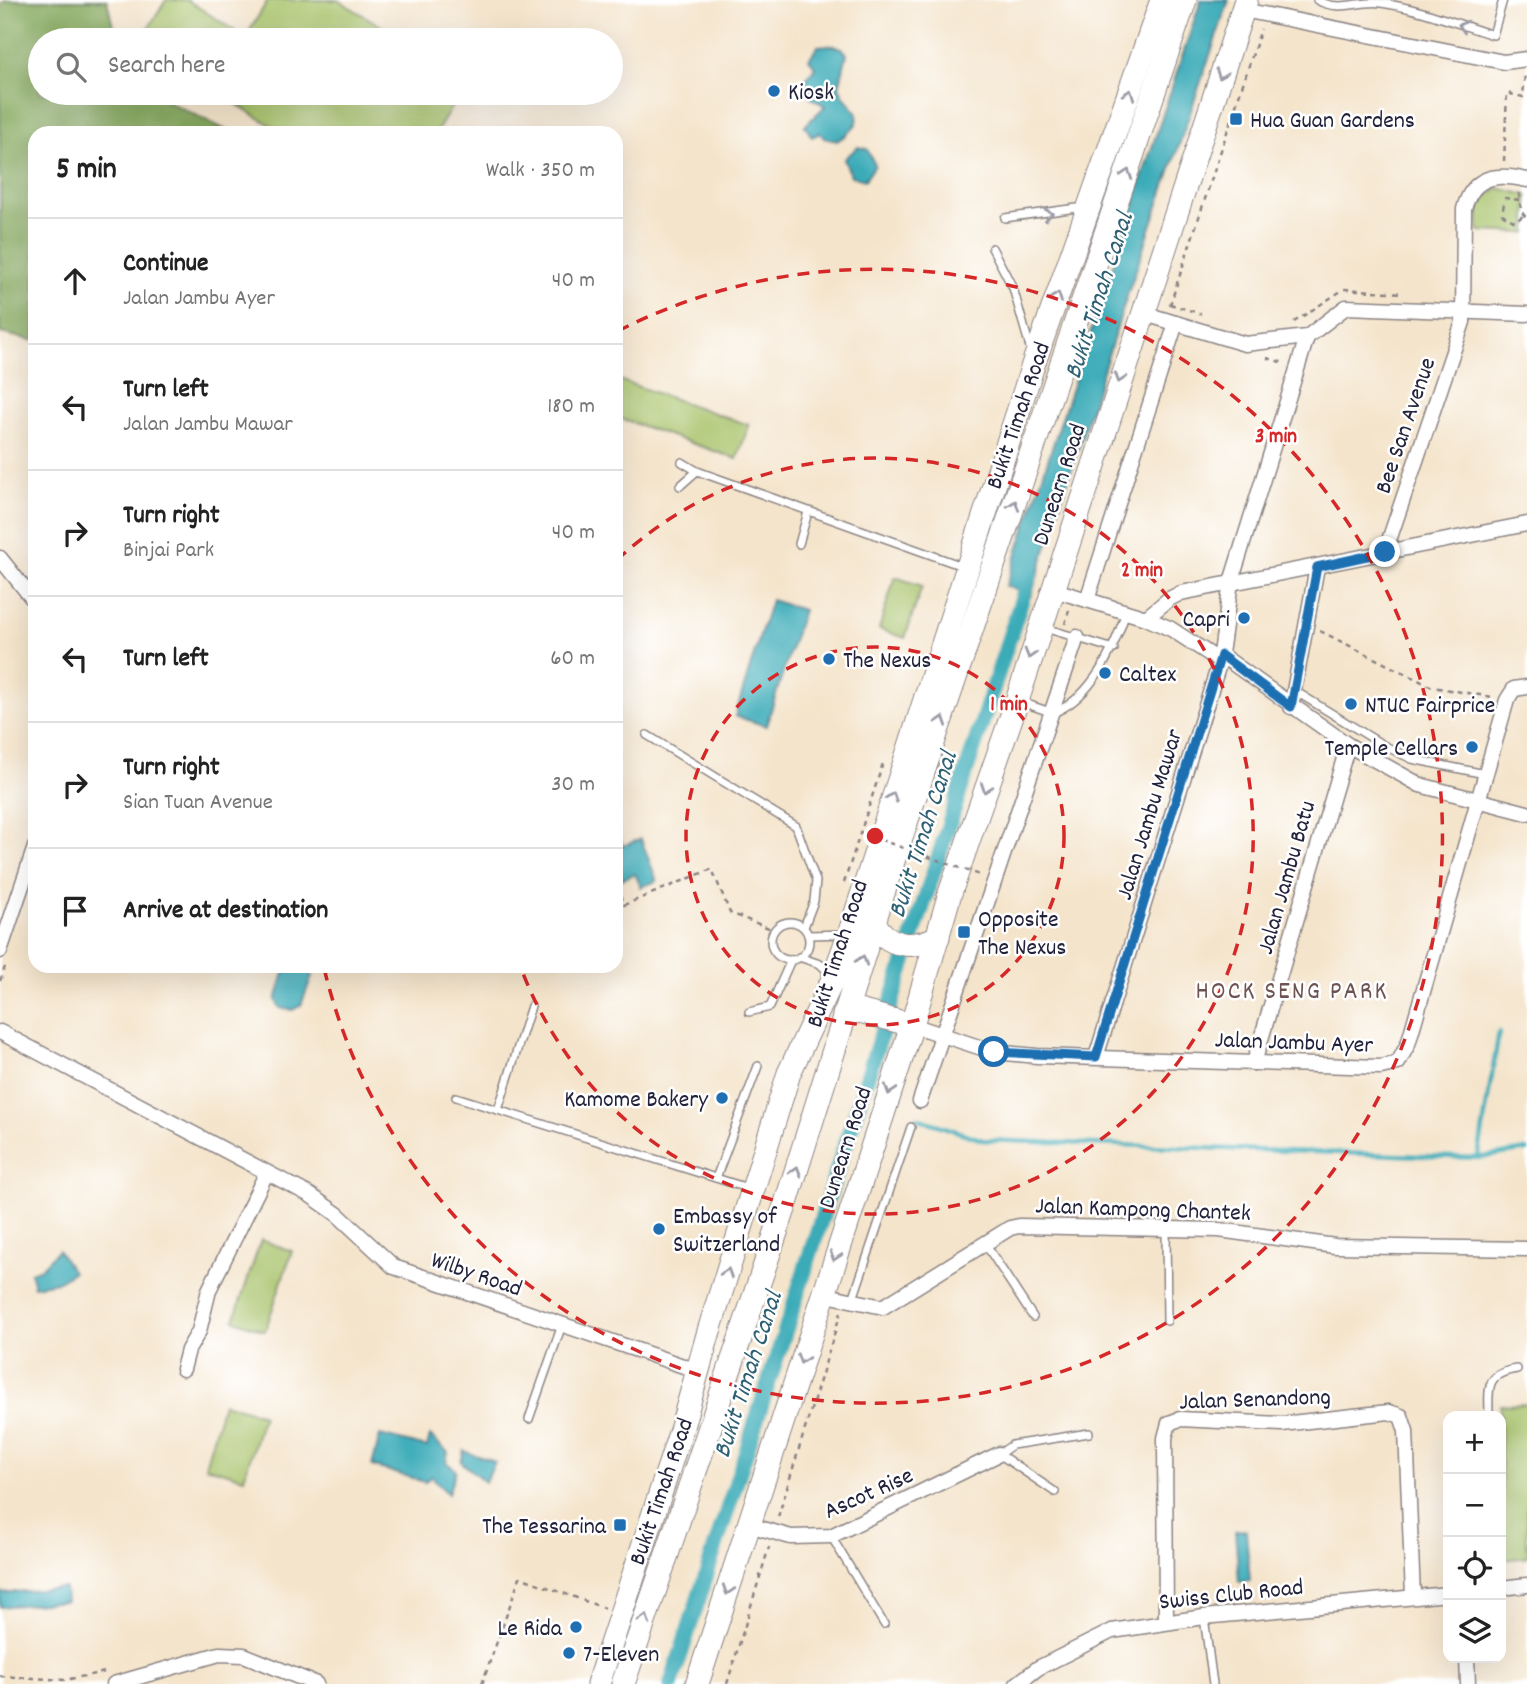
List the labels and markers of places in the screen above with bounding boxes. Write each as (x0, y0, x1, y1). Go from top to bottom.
place label: Kiosk (788, 77, 834, 111)
marker: Kiosk (766, 83, 782, 99)
place label: Hua Guan Gardens (1250, 105, 1415, 139)
marker: Hua Guan Gardens (1228, 111, 1244, 127)
place label: Capri (1183, 604, 1230, 638)
marker: Capri (1236, 610, 1252, 626)
place label: The Nexus (843, 645, 931, 679)
marker: The Nexus (821, 651, 837, 667)
place label: Caltex (1119, 659, 1176, 693)
marker: Caltex (1097, 665, 1113, 681)
place label: NTUC Fairprice (1365, 690, 1495, 724)
marker: NTUC Fairprice (1343, 696, 1359, 712)
place label: Temple Cellars (1324, 733, 1458, 767)
marker: Temple Cellars (1464, 739, 1480, 755)
centre of rings (863, 824, 887, 848)
place label: Opposite The Nexus (978, 904, 1066, 966)
marker: Opposite The Nexus (956, 924, 972, 940)
place label: Kamome Bakery (564, 1084, 709, 1118)
marker: Kamome Bakery (714, 1090, 730, 1106)
place label: Embassy of Switzerland (673, 1201, 780, 1263)
marker: Embassy of Switzerland (651, 1221, 667, 1237)
place label: The Tessarina (482, 1511, 607, 1545)
marker: The Tessarina (612, 1517, 628, 1533)
place label: Le Rida (498, 1613, 563, 1647)
marker: Le Rida (568, 1619, 584, 1635)
place label: 7-Eleven (583, 1639, 659, 1673)
marker: 7-Eleven (561, 1645, 577, 1661)

